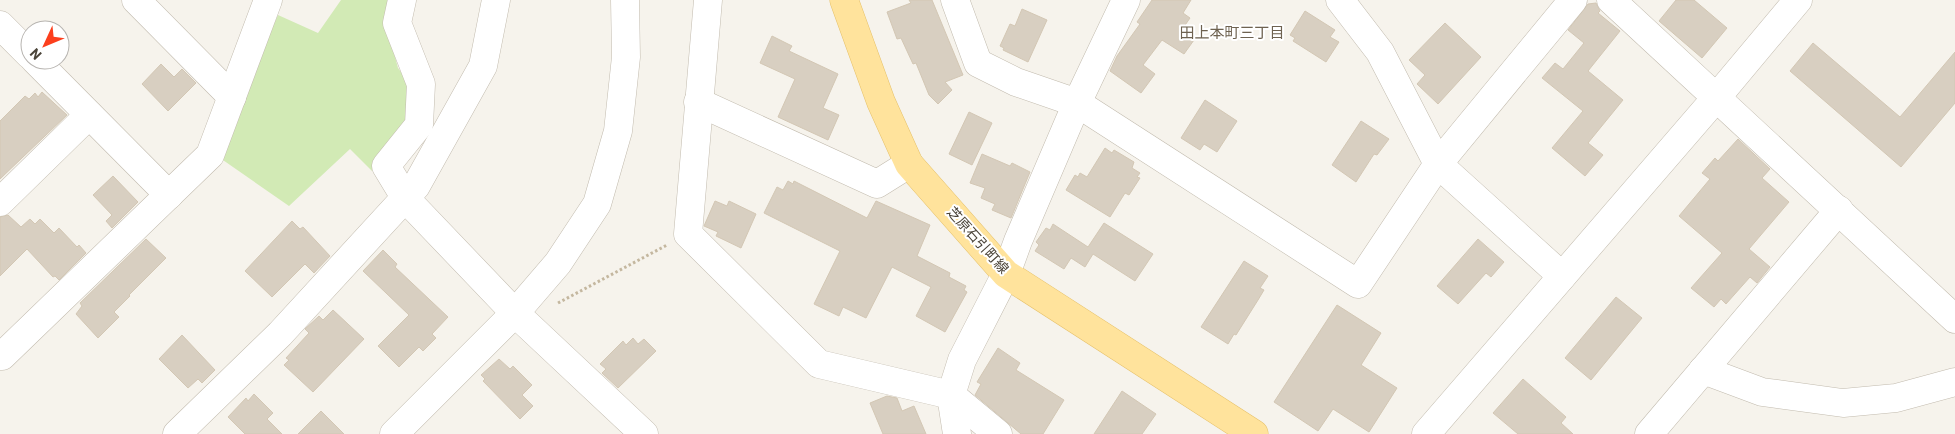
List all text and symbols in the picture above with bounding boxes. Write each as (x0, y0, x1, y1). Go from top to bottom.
north arrow (20, 20, 70, 70)
district label: 田上本町三丁目 (1179, 23, 1285, 41)
text: N (26, 45, 45, 64)
street label: 芝原石引町線 (944, 203, 1013, 277)

